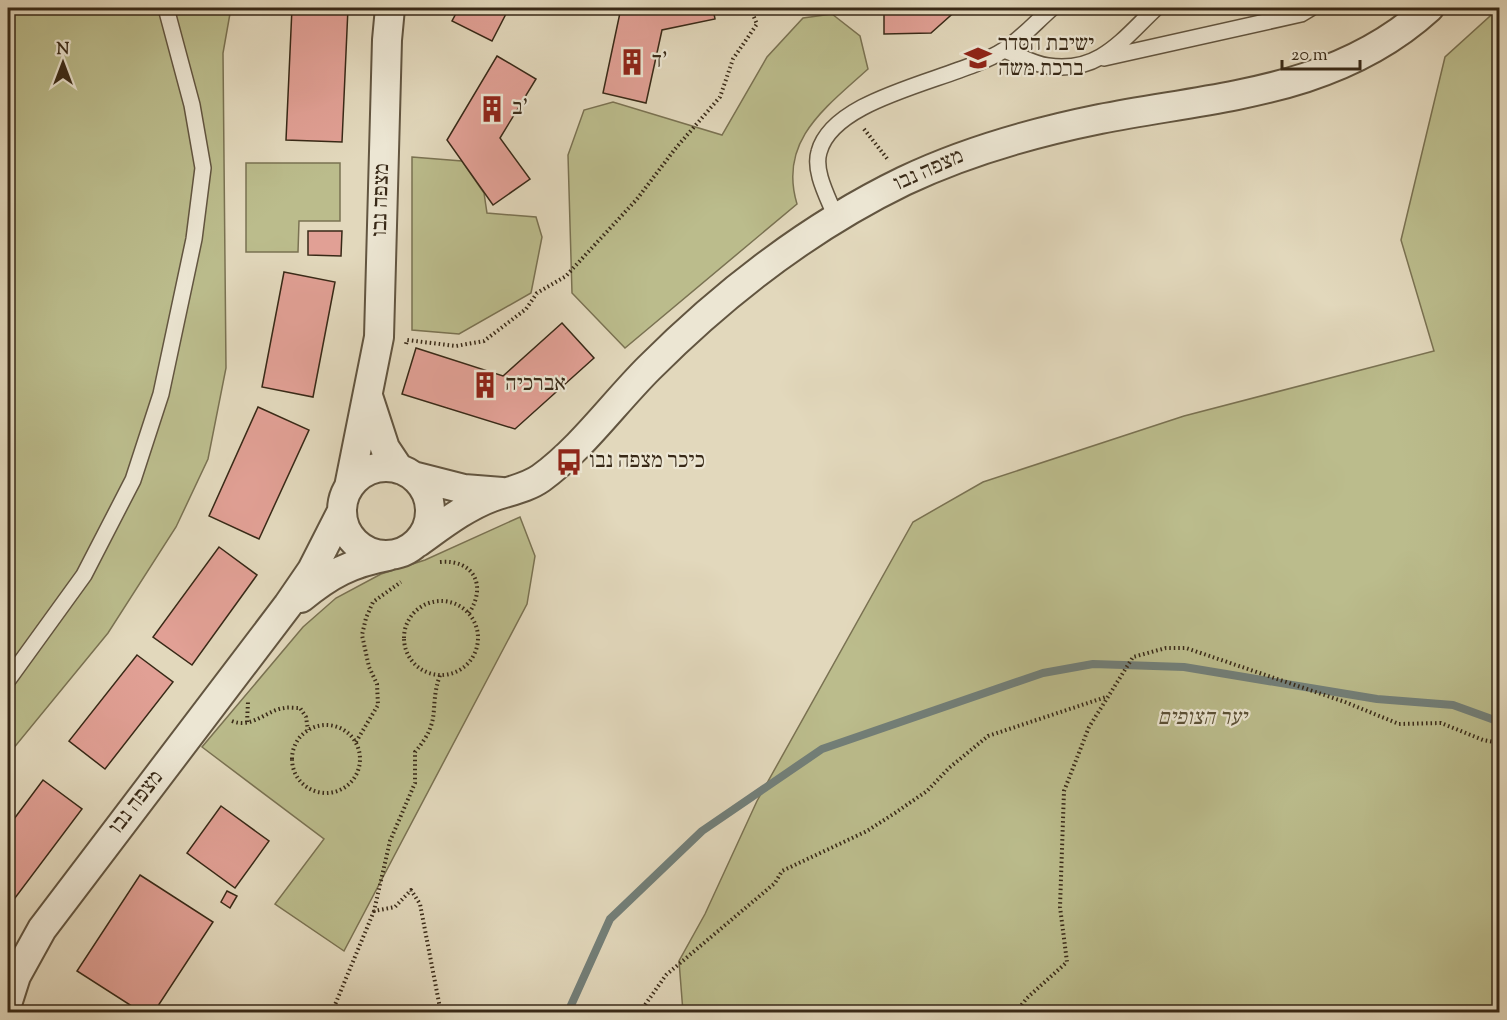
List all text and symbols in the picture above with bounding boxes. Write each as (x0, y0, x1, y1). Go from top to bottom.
place label: ישיבת הסדר ברכת משה (998, 29, 1094, 86)
north arrow (33, 33, 93, 93)
scale bar (1282, 33, 1360, 71)
text: N (57, 39, 70, 62)
school or university icon: ישיבת הסדר ברכת משה (963, 43, 993, 73)
text: 20 m (1291, 43, 1328, 69)
place label: ד' (652, 46, 668, 78)
building icon: ד' (617, 47, 647, 77)
place label: ב' (512, 93, 528, 125)
building icon: ב' (477, 94, 507, 124)
street label: מצפה נבו (889, 141, 969, 201)
street label: מצפה נבו (365, 163, 399, 237)
place label: אברכיה (505, 369, 566, 401)
building icon: אברכיה (470, 370, 500, 400)
place label: כיכר מצפה נבו (589, 446, 705, 478)
bus stop icon: כיכר מצפה נבו (554, 447, 584, 477)
park label: יער הצופים (1158, 703, 1248, 735)
street label: מצפה נבו (102, 764, 172, 842)

